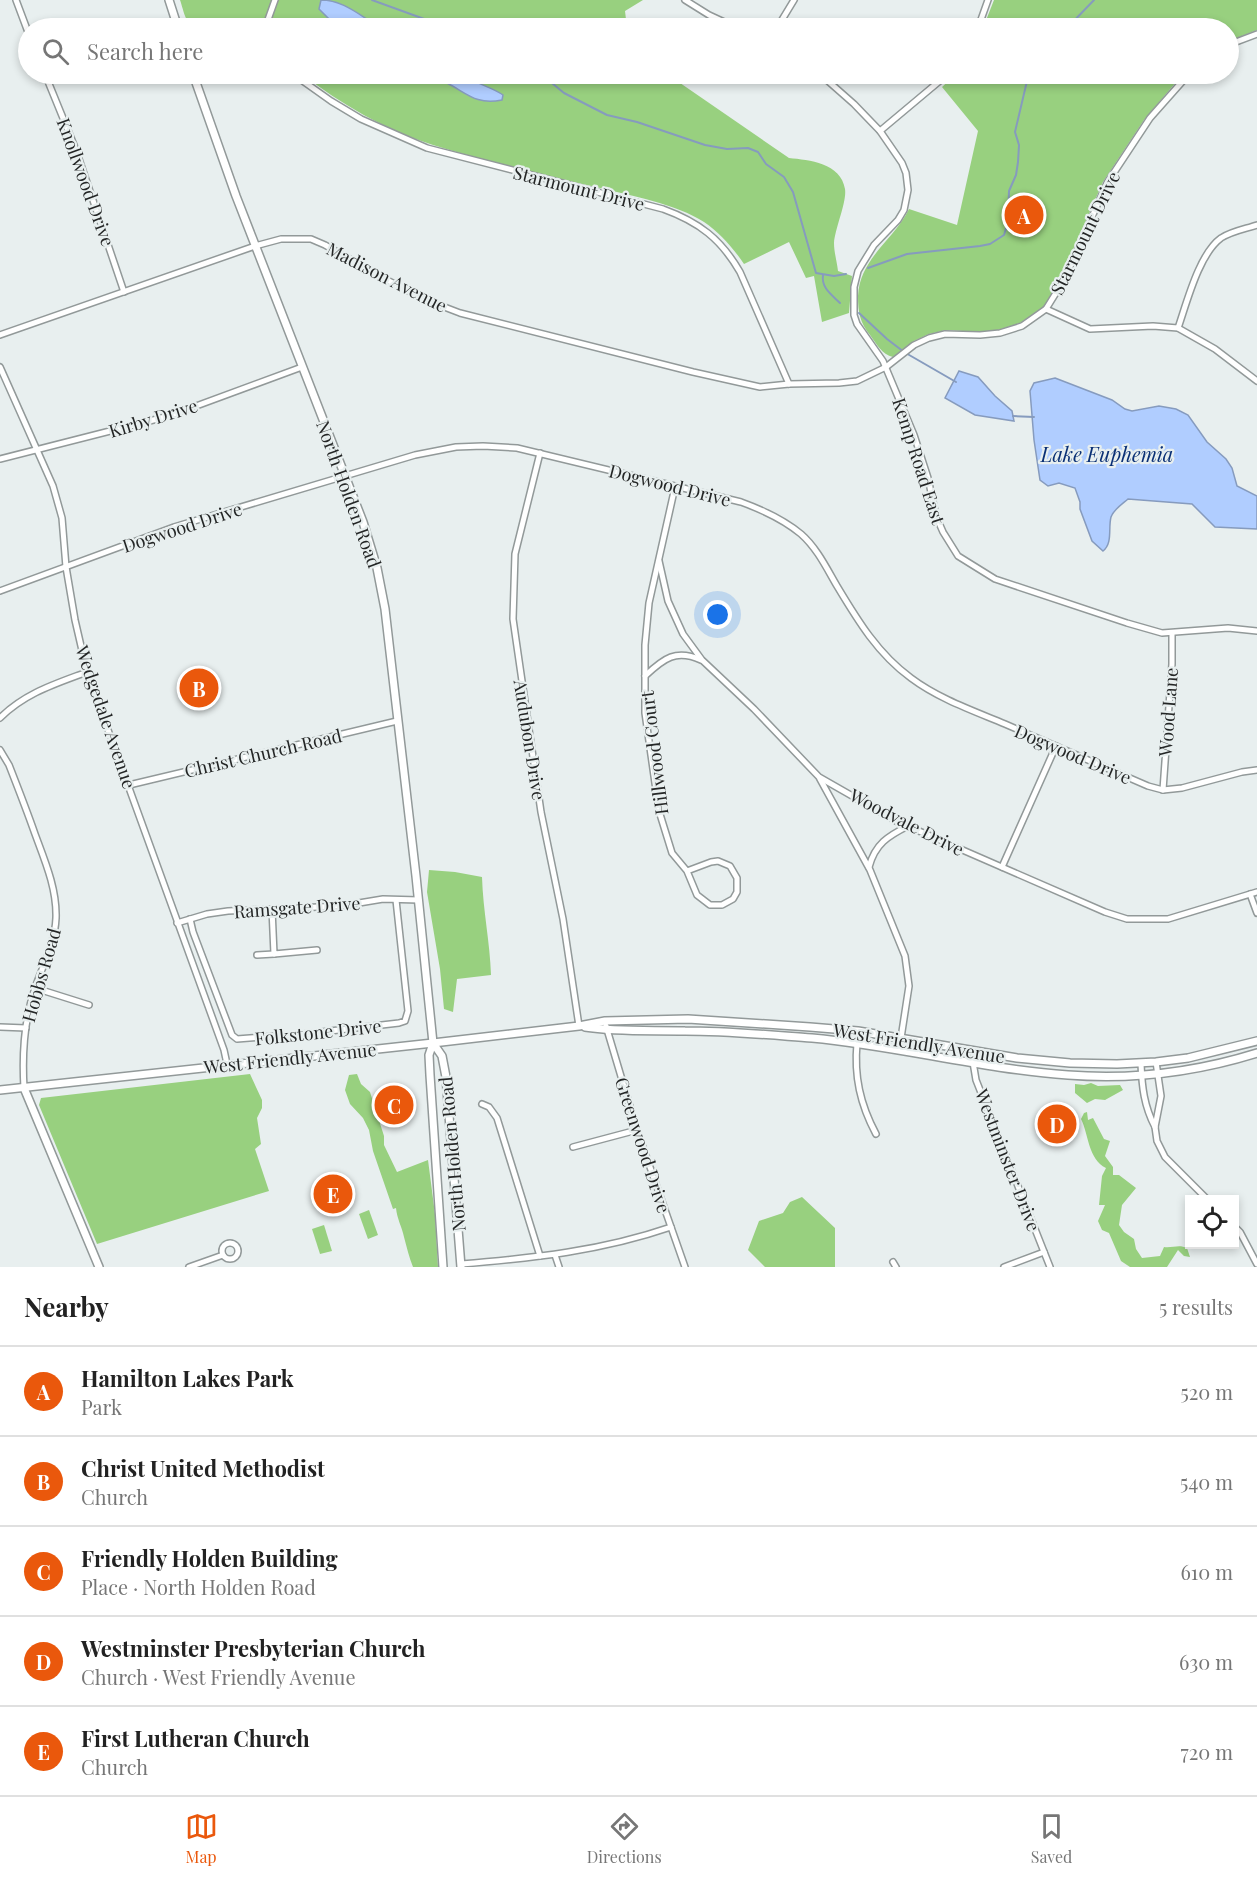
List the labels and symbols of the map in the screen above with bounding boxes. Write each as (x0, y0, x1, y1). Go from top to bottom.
street label: Knollwood Drive (52, 114, 120, 250)
street label: Starmount Drive (511, 160, 647, 216)
street label: Starmount Drive (1045, 167, 1125, 299)
pin: A (1004, 192, 1044, 238)
street label: Madison Avenue (323, 236, 451, 318)
street label: Kirby Drive (106, 393, 200, 443)
street label: Kemp Road East (887, 395, 951, 528)
street label: North Holden Road (311, 417, 387, 572)
water label: Lake Euphemia (1040, 440, 1173, 467)
street label: Dogwood Drive (607, 458, 733, 512)
street label: Dogwood Drive (119, 496, 245, 558)
your location (703, 600, 732, 629)
street label: Wedgedale Avenue (70, 641, 142, 792)
pin: B (180, 666, 218, 710)
street label: Wood Lane (1153, 667, 1183, 758)
street label: Audubon Drive (508, 677, 551, 802)
street label: Hillwood Court (634, 689, 674, 816)
street label: Dogwood Drive (1011, 719, 1135, 789)
street label: Christ Church Road (182, 723, 345, 783)
street label: Woodvale Drive (845, 782, 968, 861)
street label: Ramsgate Drive (233, 891, 361, 923)
street label: Hobbs Road (16, 925, 66, 1025)
street label: Folkstone Drive (253, 1013, 383, 1051)
street label: West Friendly Avenue (830, 1017, 1007, 1068)
street label: West Friendly Avenue (201, 1037, 378, 1079)
street label: Greenwood Drive (610, 1074, 676, 1216)
street label: North Holden Road (433, 1075, 471, 1232)
pin: C (374, 1082, 414, 1128)
street label: Westminster Drive (970, 1085, 1046, 1234)
pin: D (1038, 1102, 1076, 1146)
pin: E (314, 1172, 352, 1216)

